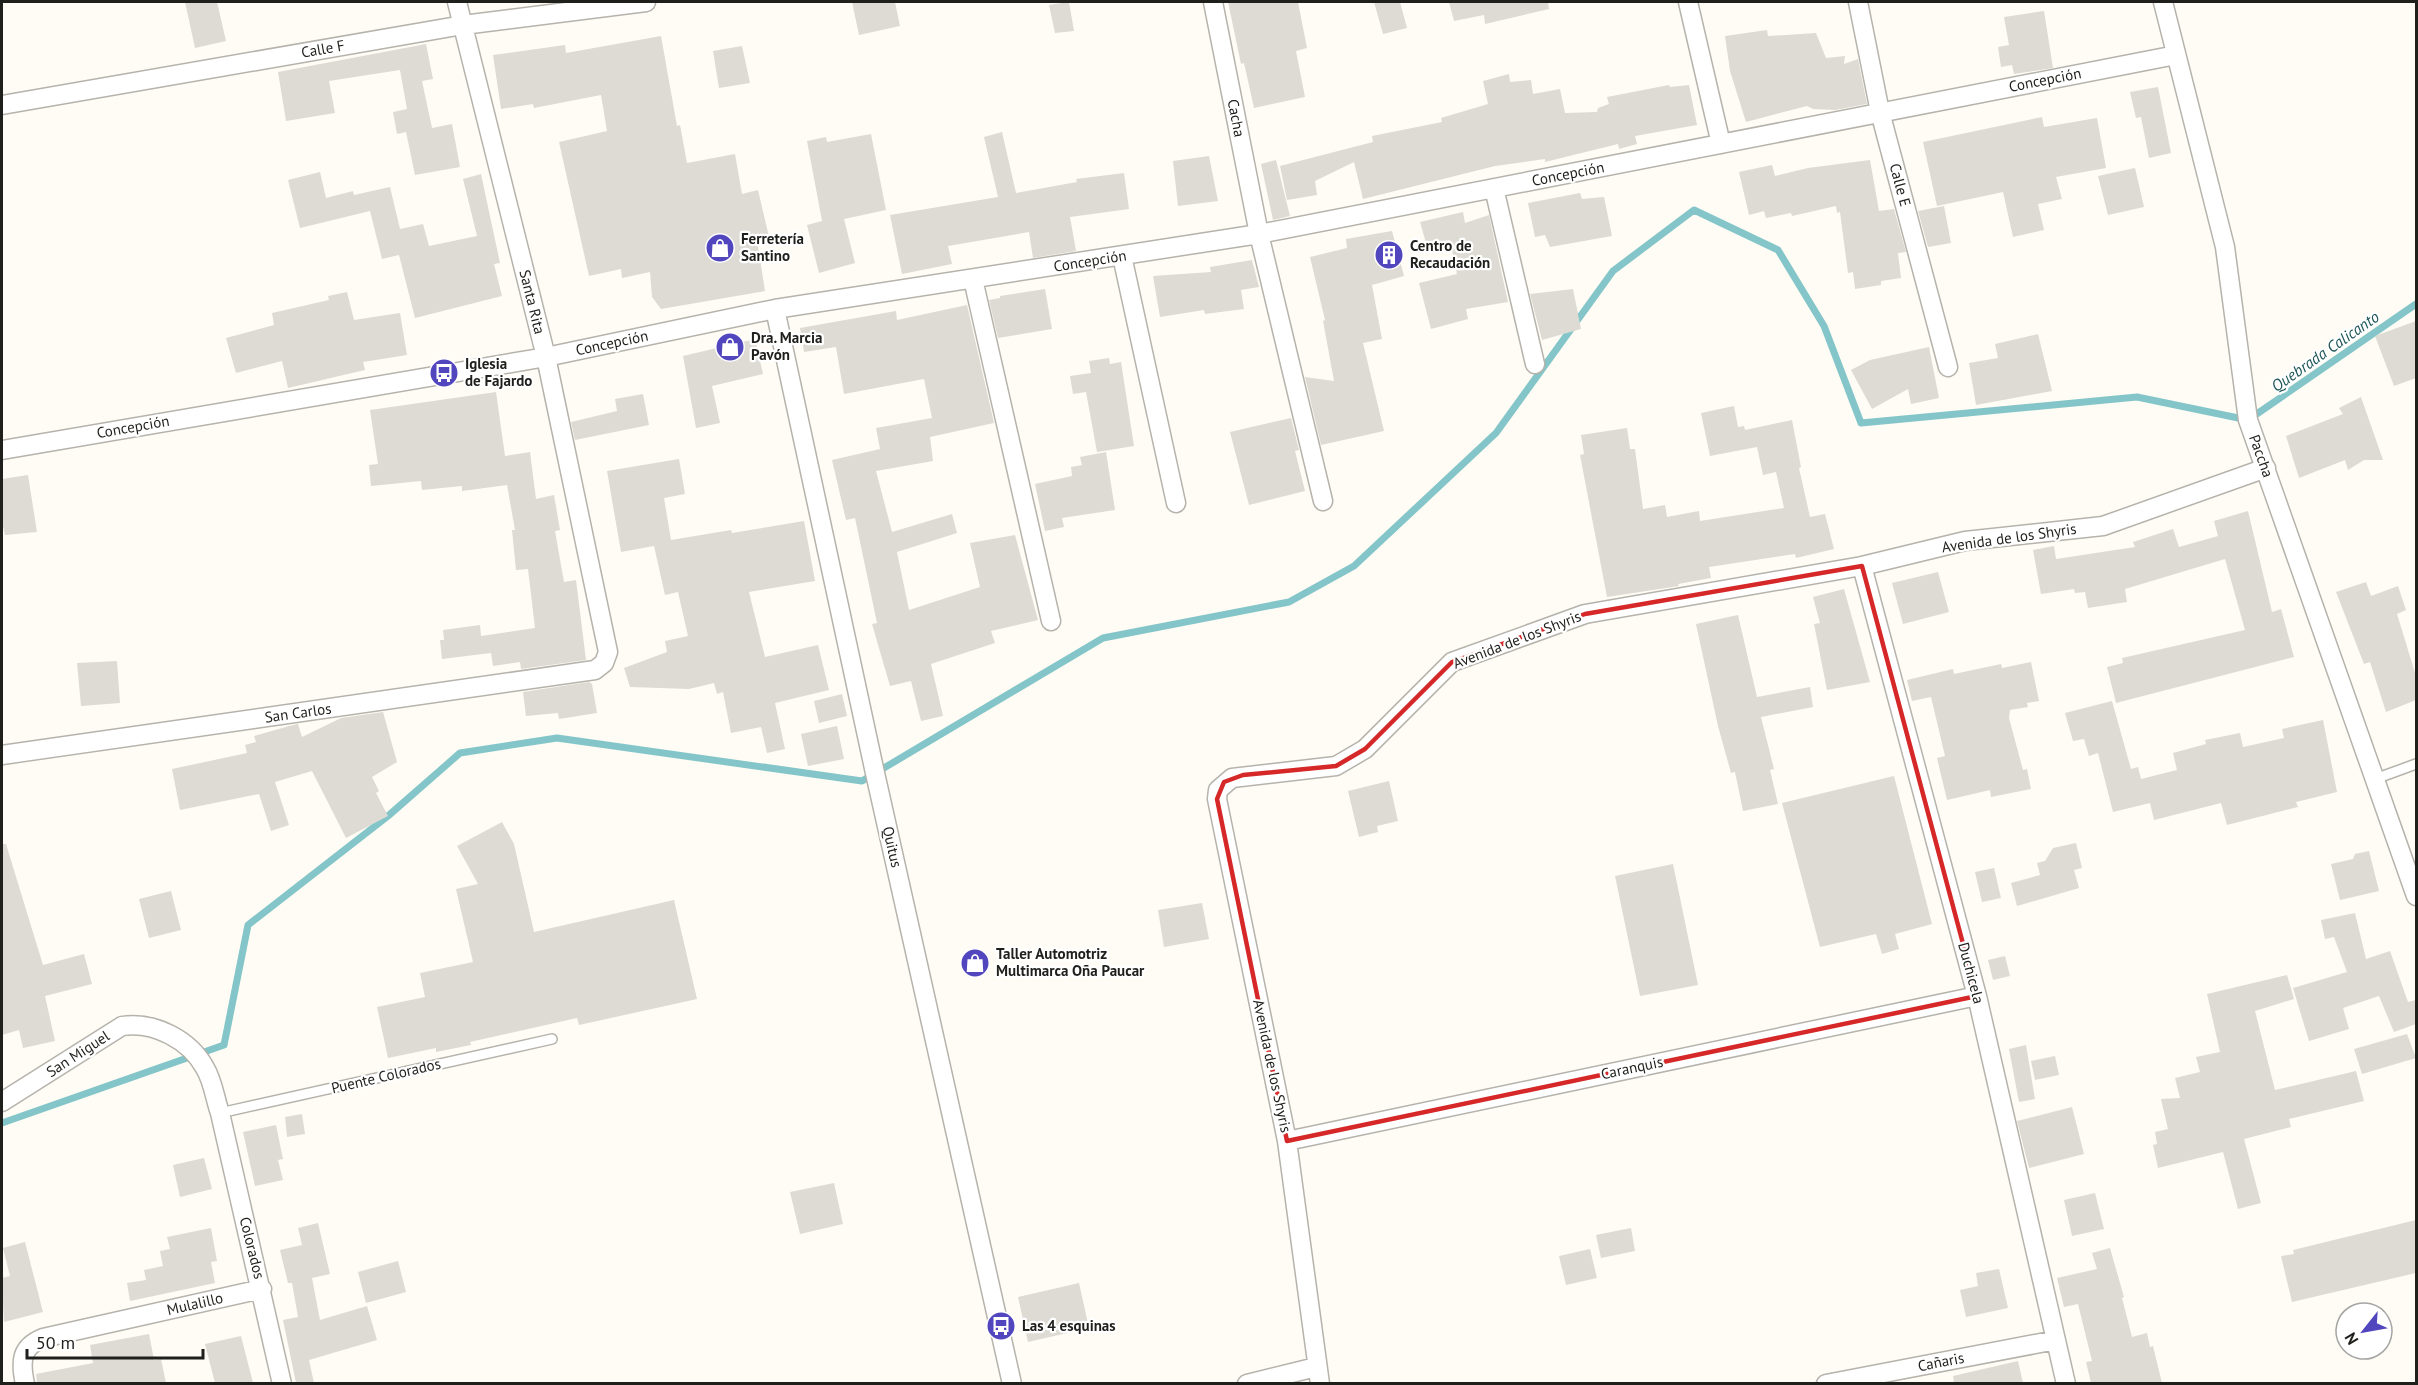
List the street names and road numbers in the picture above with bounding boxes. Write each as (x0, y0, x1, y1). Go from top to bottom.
street label: Calle F (300, 35, 346, 62)
street label: Concepción (2007, 63, 2083, 96)
street label: Cacha (1224, 97, 1249, 138)
street label: Concepción (1530, 157, 1606, 190)
street label: Calle E (1886, 161, 1915, 209)
street label: Concepción (1052, 245, 1128, 276)
street label: Santa Rita (515, 268, 550, 336)
street label: Concepción (574, 326, 650, 359)
street label: Concepción (95, 411, 171, 442)
street label: Paccha (2245, 432, 2278, 480)
street label: Avenida de los Shyris (1940, 519, 2077, 556)
street label: Avenida de los Shyris (1450, 606, 1584, 673)
street label: San Carlos (263, 698, 333, 727)
street label: Quitus (879, 824, 906, 869)
street label: Duchicela (1954, 940, 1989, 1006)
street label: Avenida de los Shyris (1249, 998, 1296, 1134)
street label: San Miguel (43, 1026, 113, 1081)
street label: Caranquis (1599, 1052, 1665, 1083)
street label: Puente Colorados (329, 1054, 442, 1097)
street label: Colorados (236, 1215, 269, 1281)
street label: Mulalillo (165, 1288, 225, 1319)
street label: Cañaris (1916, 1348, 1966, 1375)

